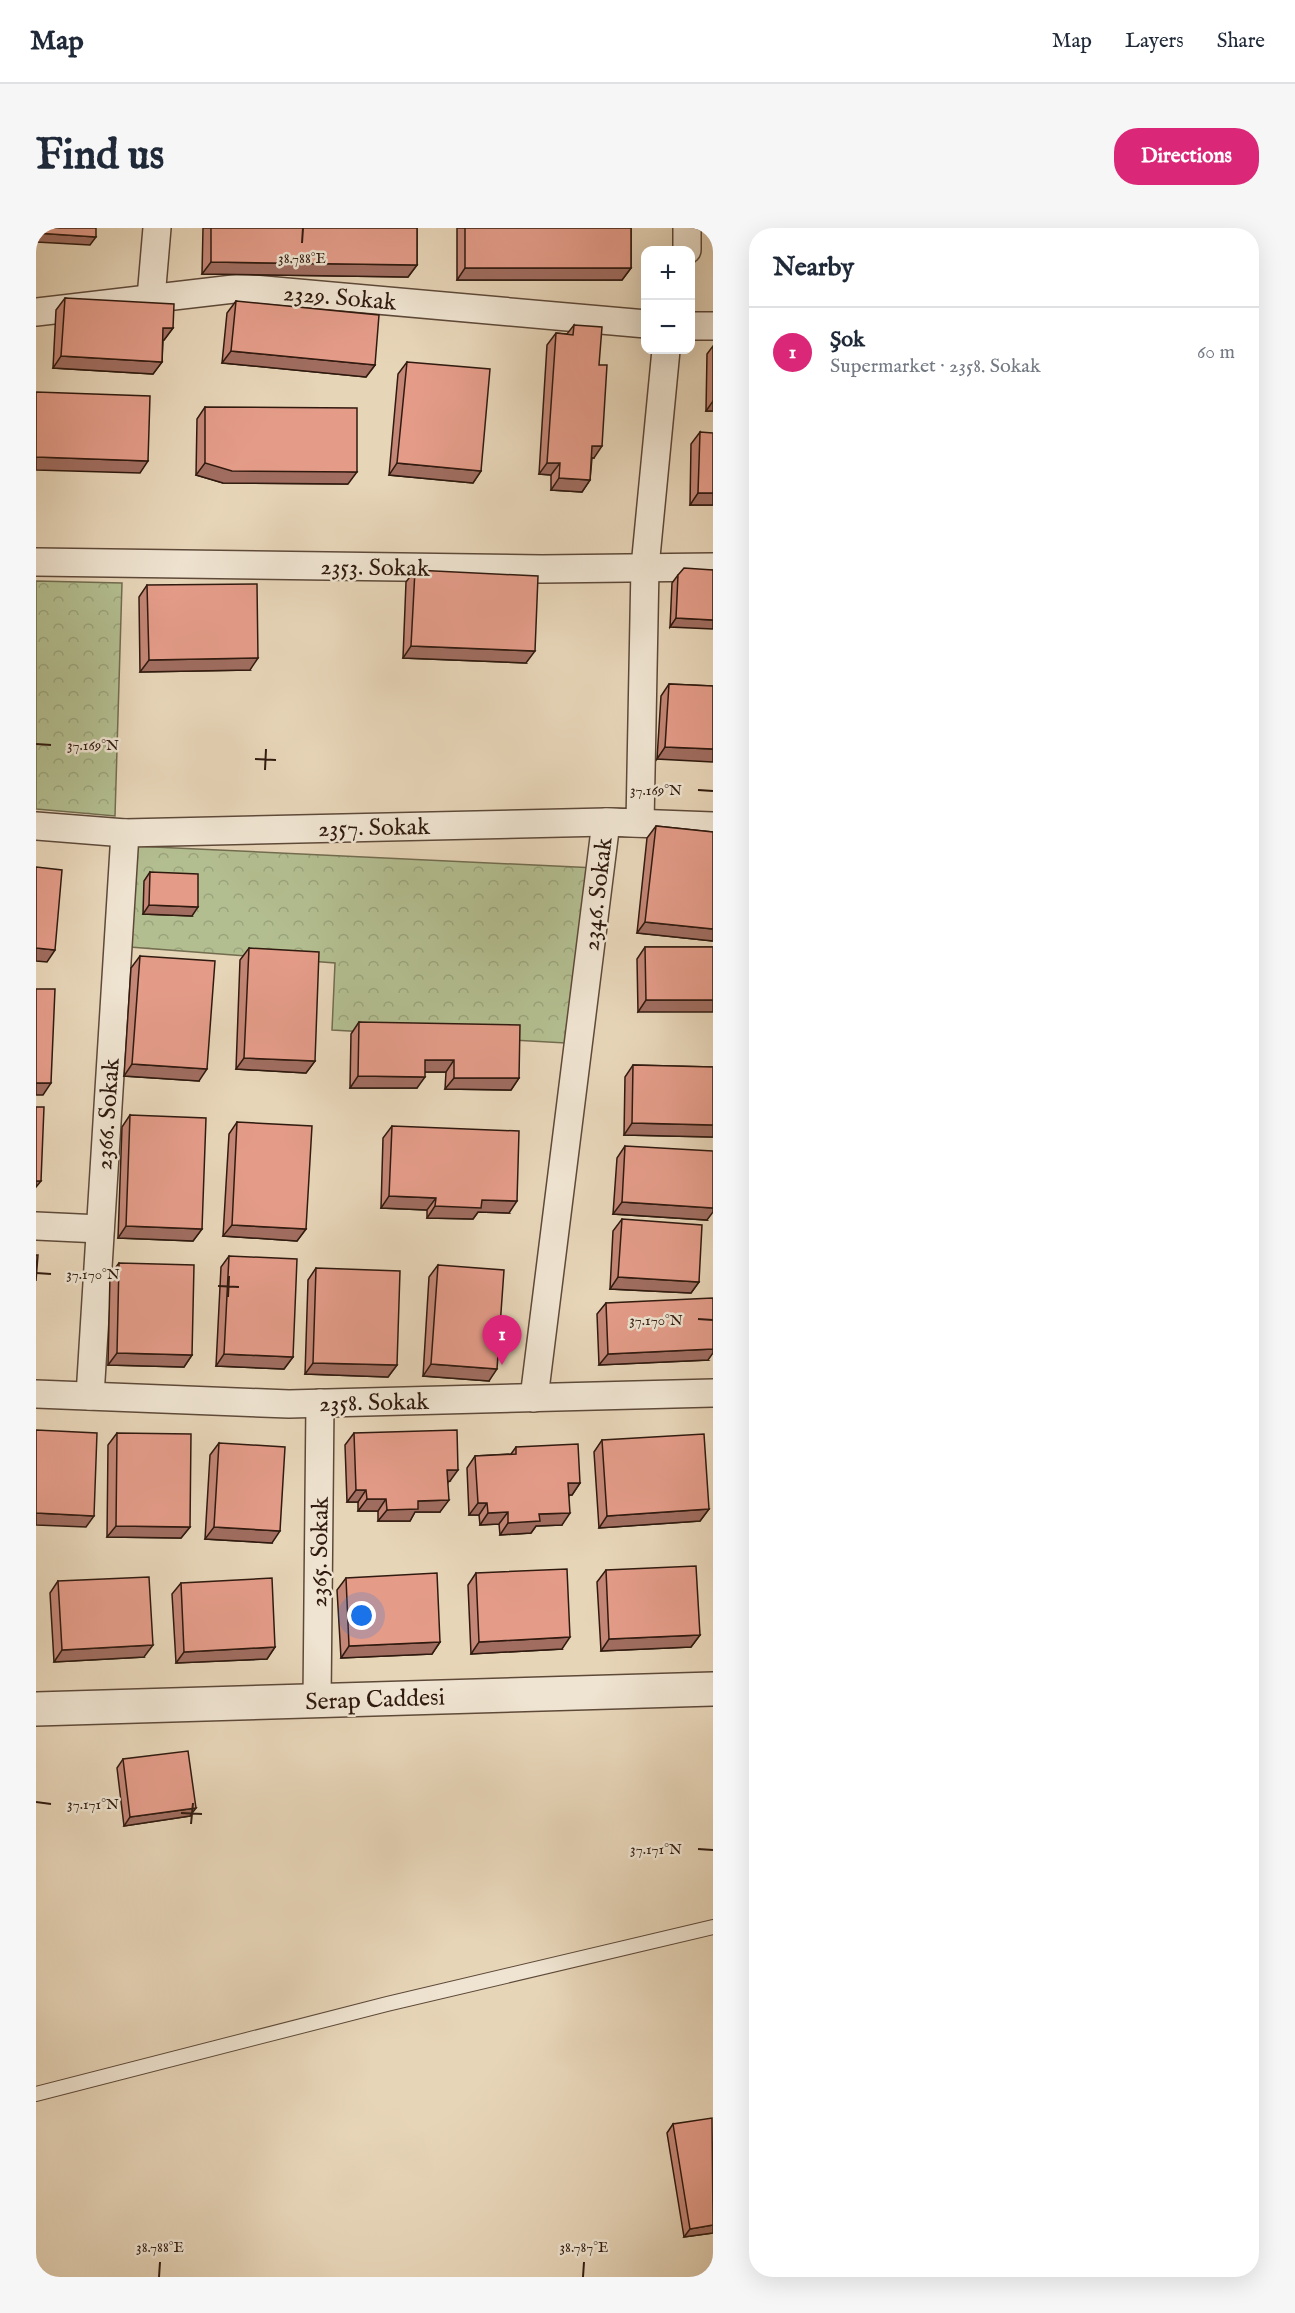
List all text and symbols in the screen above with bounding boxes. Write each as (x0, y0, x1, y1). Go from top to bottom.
text: Map (30, 24, 84, 59)
text: Map (1052, 28, 1092, 55)
text: Layers (1125, 28, 1184, 55)
text: Share (1217, 28, 1265, 55)
button: Directions (1114, 128, 1259, 185)
text: Find us (36, 130, 164, 183)
map controls (641, 246, 695, 354)
button: + (641, 246, 695, 300)
text: 38.788°E (278, 249, 326, 268)
text: Nearby (773, 251, 854, 284)
street label: 2329. Sokak (282, 278, 398, 319)
button: − (641, 300, 695, 354)
text: Şok (830, 326, 865, 354)
text: 1 (789, 340, 796, 365)
text: 60 m (1197, 340, 1235, 365)
text: Supermarket · 2358. Sokak (830, 354, 1041, 379)
street label: 2353. Sokak (320, 552, 430, 585)
text: 37.169°N (67, 736, 119, 755)
text: 37.169°N (630, 781, 682, 800)
street label: 2357. Sokak (318, 812, 430, 845)
street label: 2346. Sokak (576, 836, 621, 952)
street label: 2366. Sokak (89, 1057, 128, 1171)
text: 37.170°N (66, 1265, 120, 1284)
text: 37.170°N (629, 1311, 683, 1330)
pin: 1 (482, 1316, 522, 1365)
street label: 2358. Sokak (319, 1387, 429, 1420)
street label: 2365. Sokak (304, 1496, 337, 1608)
your location (347, 1601, 376, 1630)
street label: Serap Caddesi (305, 1683, 445, 1718)
text: 37.171°N (67, 1795, 119, 1814)
text: 37.171°N (630, 1840, 682, 1859)
text: 38.788°E (136, 2238, 184, 2257)
text: 38.787°E (560, 2238, 608, 2257)

